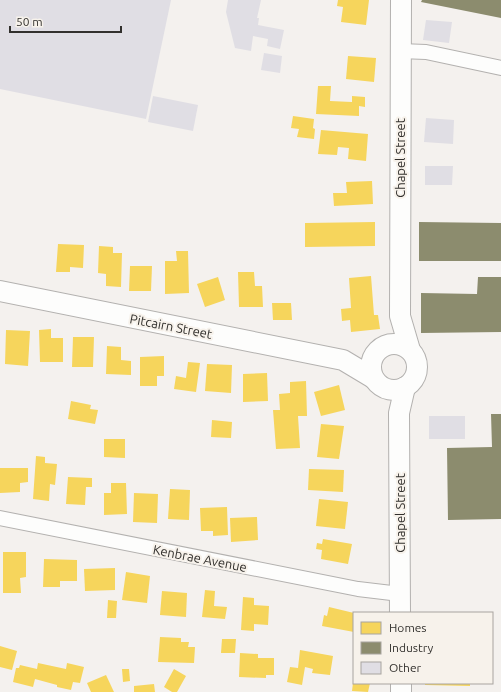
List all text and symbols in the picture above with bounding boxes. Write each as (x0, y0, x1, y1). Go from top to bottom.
scale bar (10, 8, 121, 34)
text: 50 m (16, 15, 43, 28)
street label: Chapel Street (393, 118, 407, 198)
street label: Pitcairn Street (129, 311, 213, 341)
street label: Chapel Street (393, 473, 407, 553)
street label: Kenbrae Avenue (152, 542, 248, 574)
legend (353, 612, 493, 684)
text: Homes (389, 621, 427, 634)
text: Industry (389, 641, 434, 654)
text: Other (389, 661, 422, 674)

